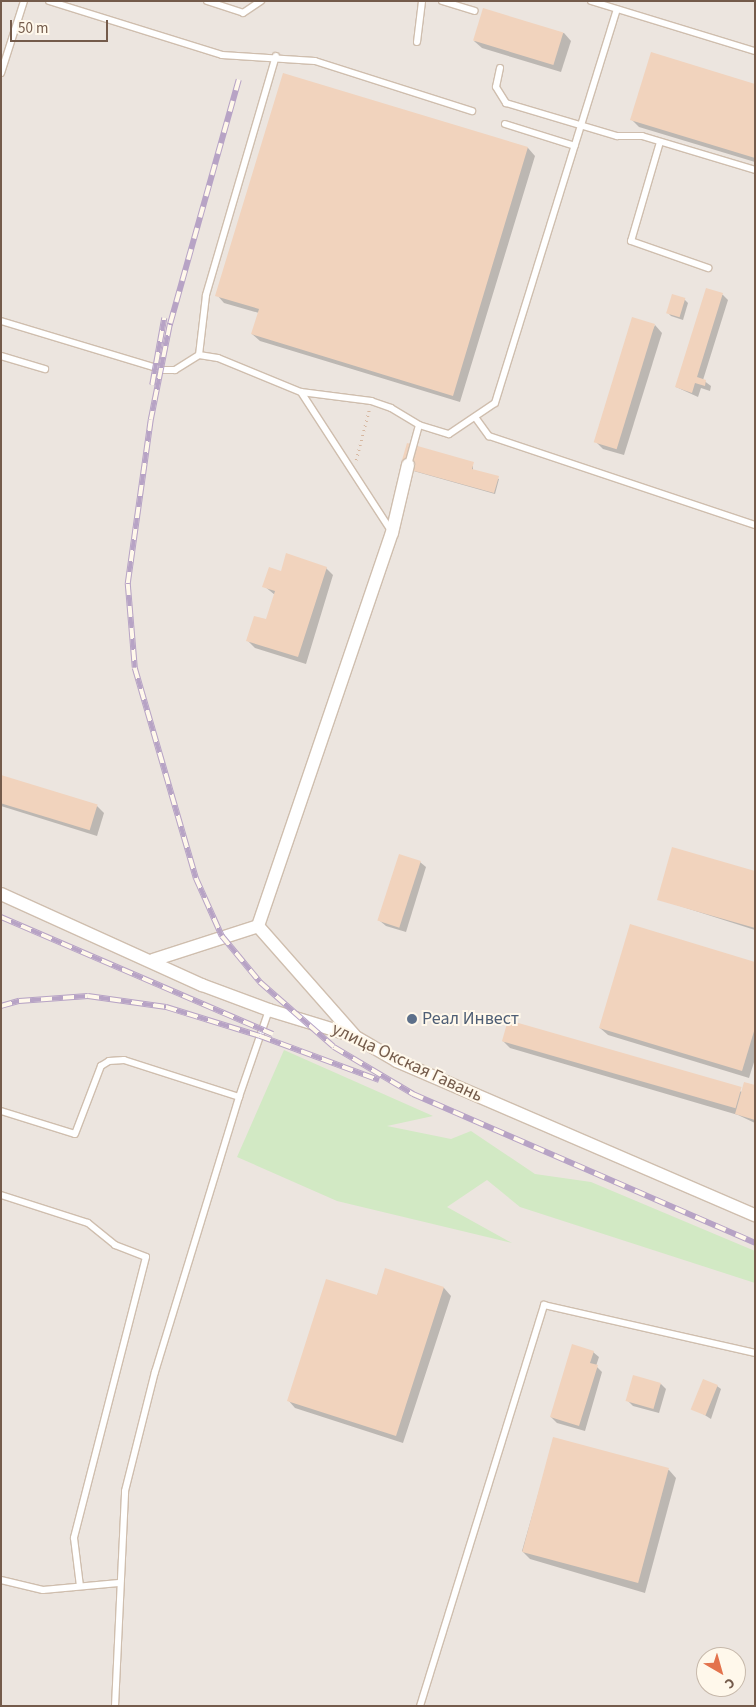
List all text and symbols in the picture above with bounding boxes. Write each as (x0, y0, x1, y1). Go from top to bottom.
scale bar (12, 10, 110, 42)
text: 50 m (18, 18, 48, 39)
place label: Реал Инвест (422, 1008, 519, 1030)
marker: Реал Инвест (406, 1013, 418, 1025)
street label: улица Окская Гавань (328, 1019, 486, 1107)
north arrow (696, 1647, 746, 1697)
text: С (720, 1673, 739, 1693)

